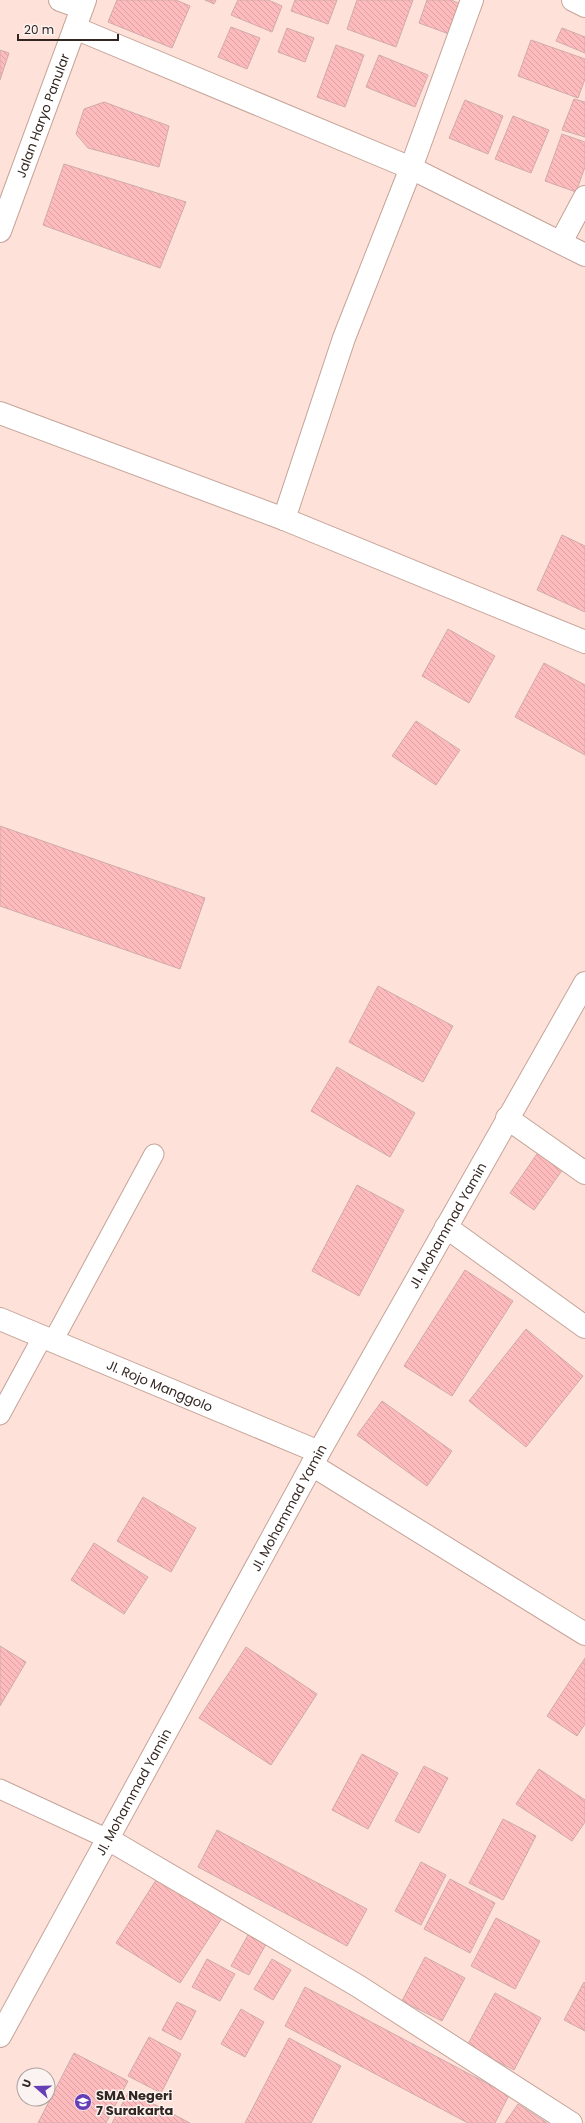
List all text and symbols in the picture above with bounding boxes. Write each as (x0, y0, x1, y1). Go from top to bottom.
scale bar (18, 16, 118, 42)
text: 20 m (24, 21, 54, 38)
street label: Jalan Haryo Panular (11, 51, 75, 181)
street label: Jl. Mohammad Yamin (405, 1159, 491, 1292)
street label: Jl. Rojo Manggolo (104, 1355, 215, 1417)
street label: Jl. Mohammad Yamin (247, 1441, 331, 1575)
street label: Jl. Mohammad Yamin (91, 1725, 176, 1859)
north arrow (16, 2067, 56, 2107)
text: U (18, 2077, 36, 2090)
place label: SMA Negeri 7 Surakarta (96, 2086, 174, 2120)
school or university icon: SMA Negeri 7 Surakarta (73, 2092, 93, 2112)

